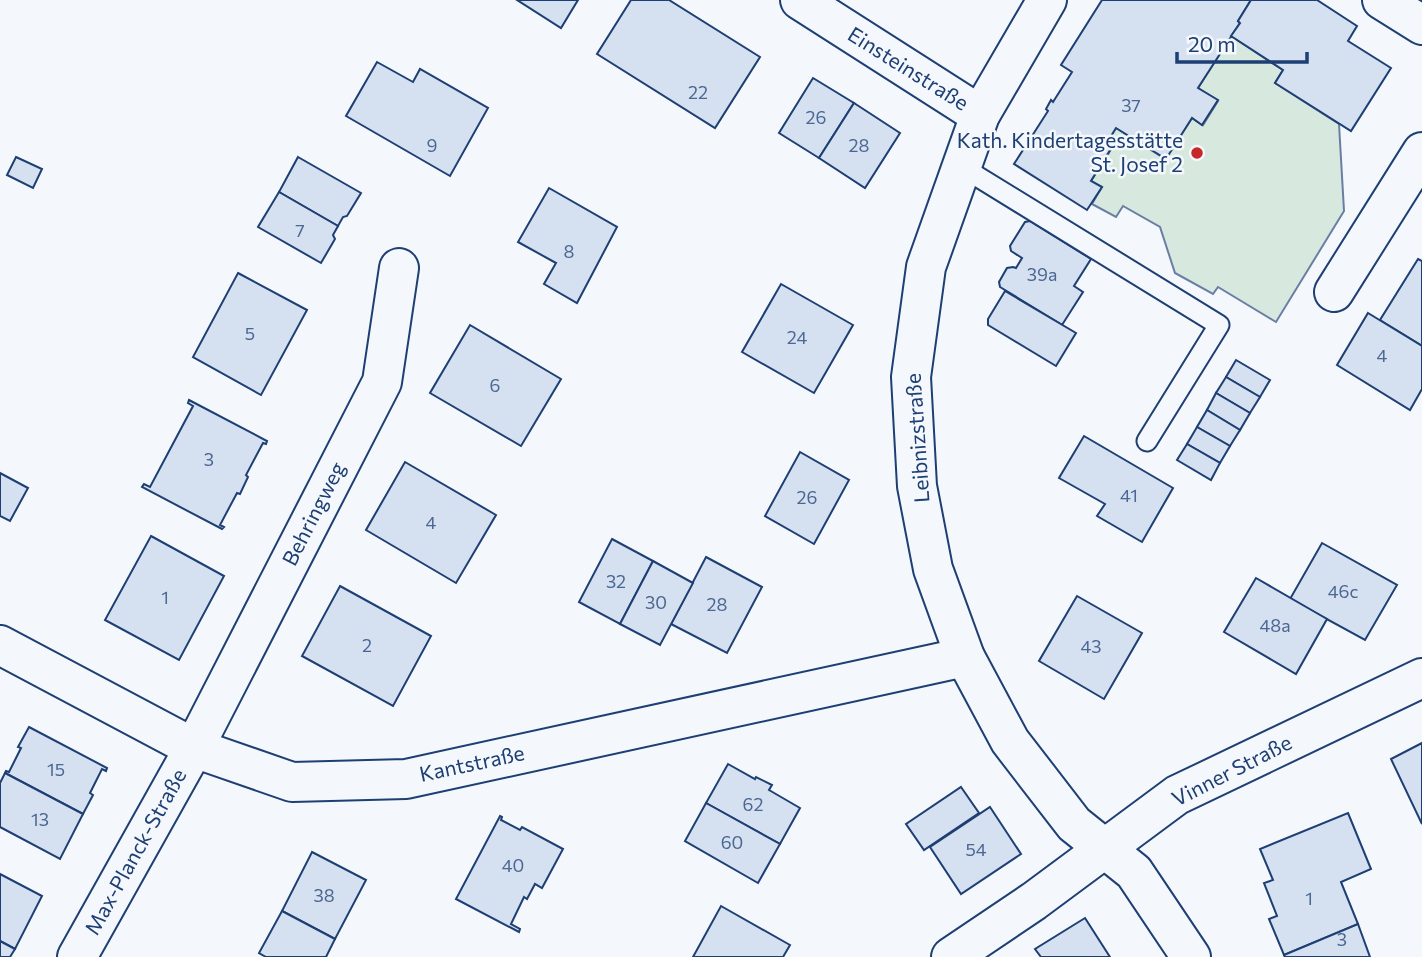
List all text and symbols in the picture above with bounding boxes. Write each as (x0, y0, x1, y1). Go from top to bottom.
street label: Einsteinstraße (844, 21, 974, 115)
scale bar (1177, 21, 1306, 65)
text: 20 m (1188, 31, 1236, 56)
house number: 22 (688, 81, 708, 103)
house number: 37 (1121, 94, 1141, 116)
house number: 26 (806, 106, 826, 128)
place label: Kath. Kindertagesstätte St. Josef 2 (957, 127, 1183, 176)
house number: 9 (427, 134, 437, 156)
house number: 28 (849, 134, 870, 156)
marker: Kath. Kindertagesstätte St. Josef 2 (1189, 145, 1205, 161)
house number: 7 (295, 219, 305, 241)
house number: 8 (564, 240, 575, 262)
house number: 39a (1027, 263, 1057, 285)
house number: 5 (245, 322, 255, 344)
house number: 24 (787, 326, 807, 348)
house number: 4 (1377, 344, 1388, 366)
street label: Leibnizstraße (900, 372, 934, 504)
house number: 6 (490, 374, 500, 396)
house number: 3 (204, 448, 214, 470)
street label: Behringweg (276, 457, 349, 569)
house number: 41 (1120, 484, 1138, 506)
house number: 26 (797, 486, 817, 508)
house number: 4 (426, 511, 437, 533)
house number: 32 (606, 570, 626, 592)
house number: 46c (1328, 580, 1358, 602)
house number: 1 (161, 586, 169, 608)
house number: 30 (645, 591, 667, 613)
house number: 28 (707, 593, 728, 615)
house number: 48a (1259, 614, 1291, 636)
house number: 2 (362, 634, 372, 656)
house number: 43 (1080, 635, 1102, 657)
street label: Vinner Straße (1167, 729, 1295, 811)
street label: Kantstraße (417, 739, 527, 786)
house number: 15 (47, 758, 65, 780)
street label: Max-Planck-Straße (79, 764, 191, 939)
house number: 62 (743, 793, 763, 815)
house number: 13 (31, 808, 49, 830)
house number: 60 (721, 831, 743, 853)
house number: 54 (965, 838, 987, 860)
house number: 40 (502, 854, 524, 876)
house number: 38 (313, 884, 335, 906)
house number: 1 (1305, 887, 1313, 909)
house number: 3 (1337, 928, 1347, 950)

